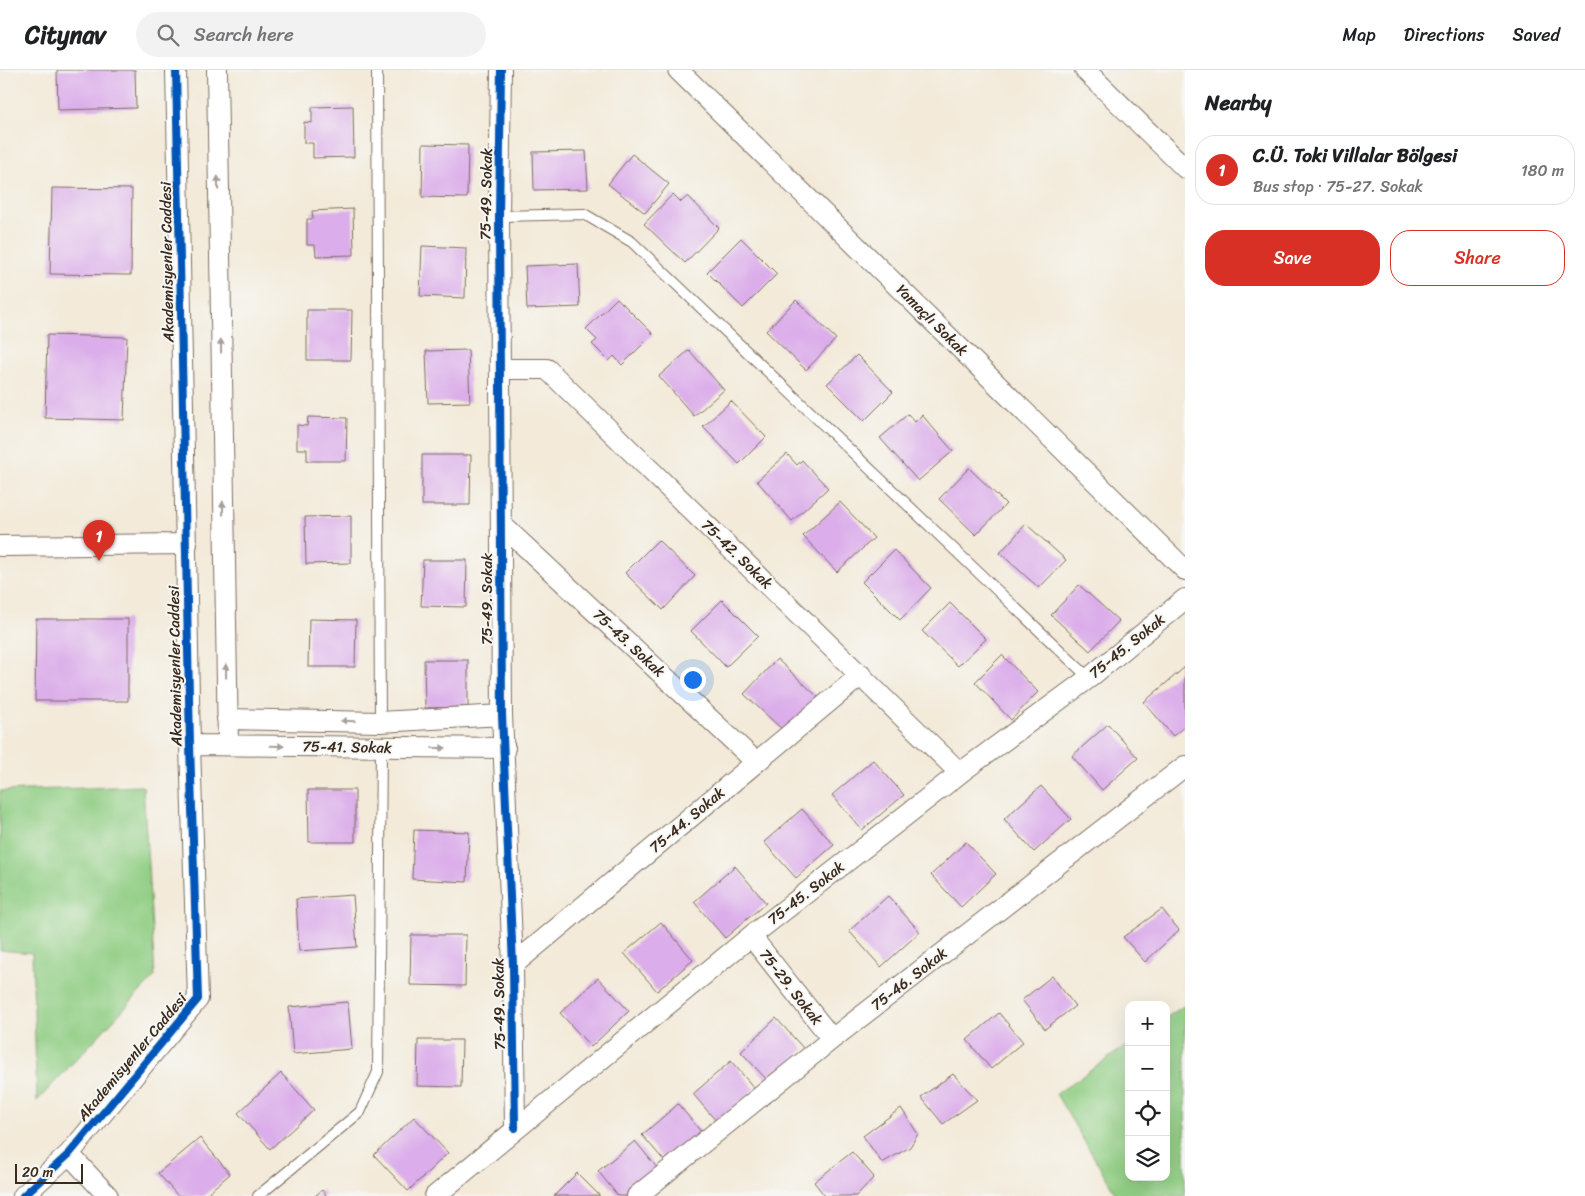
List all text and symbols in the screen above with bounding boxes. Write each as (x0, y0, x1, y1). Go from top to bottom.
search box (136, 12, 486, 57)
text: Citynav (25, 14, 106, 56)
text: Search here (194, 18, 294, 51)
text: Map (1343, 19, 1376, 51)
text: Directions (1404, 19, 1485, 51)
text: Saved (1513, 19, 1560, 51)
icon: search (154, 21, 182, 49)
text: Nearby (1205, 84, 1271, 122)
text: C.Ü. Toki Villalar Bölgesi (1253, 139, 1457, 172)
street label: 75-49. Sokak (472, 148, 500, 240)
text: 1 (1219, 156, 1225, 185)
text: 180 m (1521, 156, 1564, 185)
text: Bus stop · 75-27. Sokak (1253, 172, 1423, 201)
one-way arrow (214, 175, 222, 191)
street label: Akademisyenler Caddesi (153, 181, 181, 344)
button: Save (1205, 230, 1380, 286)
button: Share (1390, 230, 1565, 286)
street label: Yamaçlı Sokak (890, 278, 974, 362)
one-way arrow (217, 337, 225, 353)
one-way arrow (219, 500, 227, 516)
street label: 75-42. Sokak (695, 513, 779, 595)
pin: 1 (83, 520, 115, 561)
street label: 75-49. Sokak (474, 553, 500, 645)
street label: Akademisyenler Caddesi (161, 585, 189, 748)
street label: 75-43. Sokak (587, 602, 671, 684)
street label: 75-45. Sokak (1083, 607, 1171, 685)
one-way arrow (222, 662, 230, 678)
your location (680, 667, 706, 693)
one-way arrow (340, 717, 356, 725)
street label: 75-41. Sokak (302, 733, 392, 761)
one-way arrow (269, 742, 285, 750)
one-way arrow (431, 744, 447, 752)
street label: 75-44. Sokak (643, 780, 731, 860)
street label: 75-45. Sokak (762, 854, 850, 932)
street label: 75-46. Sokak (865, 941, 953, 1017)
street label: 75-29. Sokak (753, 943, 829, 1031)
street label: 75-49. Sokak (485, 958, 513, 1050)
street label: Akademisyenler Caddesi (70, 986, 194, 1128)
map controls (1125, 1001, 1170, 1181)
button: + (1125, 1001, 1170, 1046)
button: − (1125, 1046, 1170, 1091)
button: locate (1125, 1091, 1170, 1136)
button: layers (1125, 1136, 1170, 1181)
text: 20 m (22, 1160, 53, 1185)
scale bar (15, 1161, 82, 1184)

